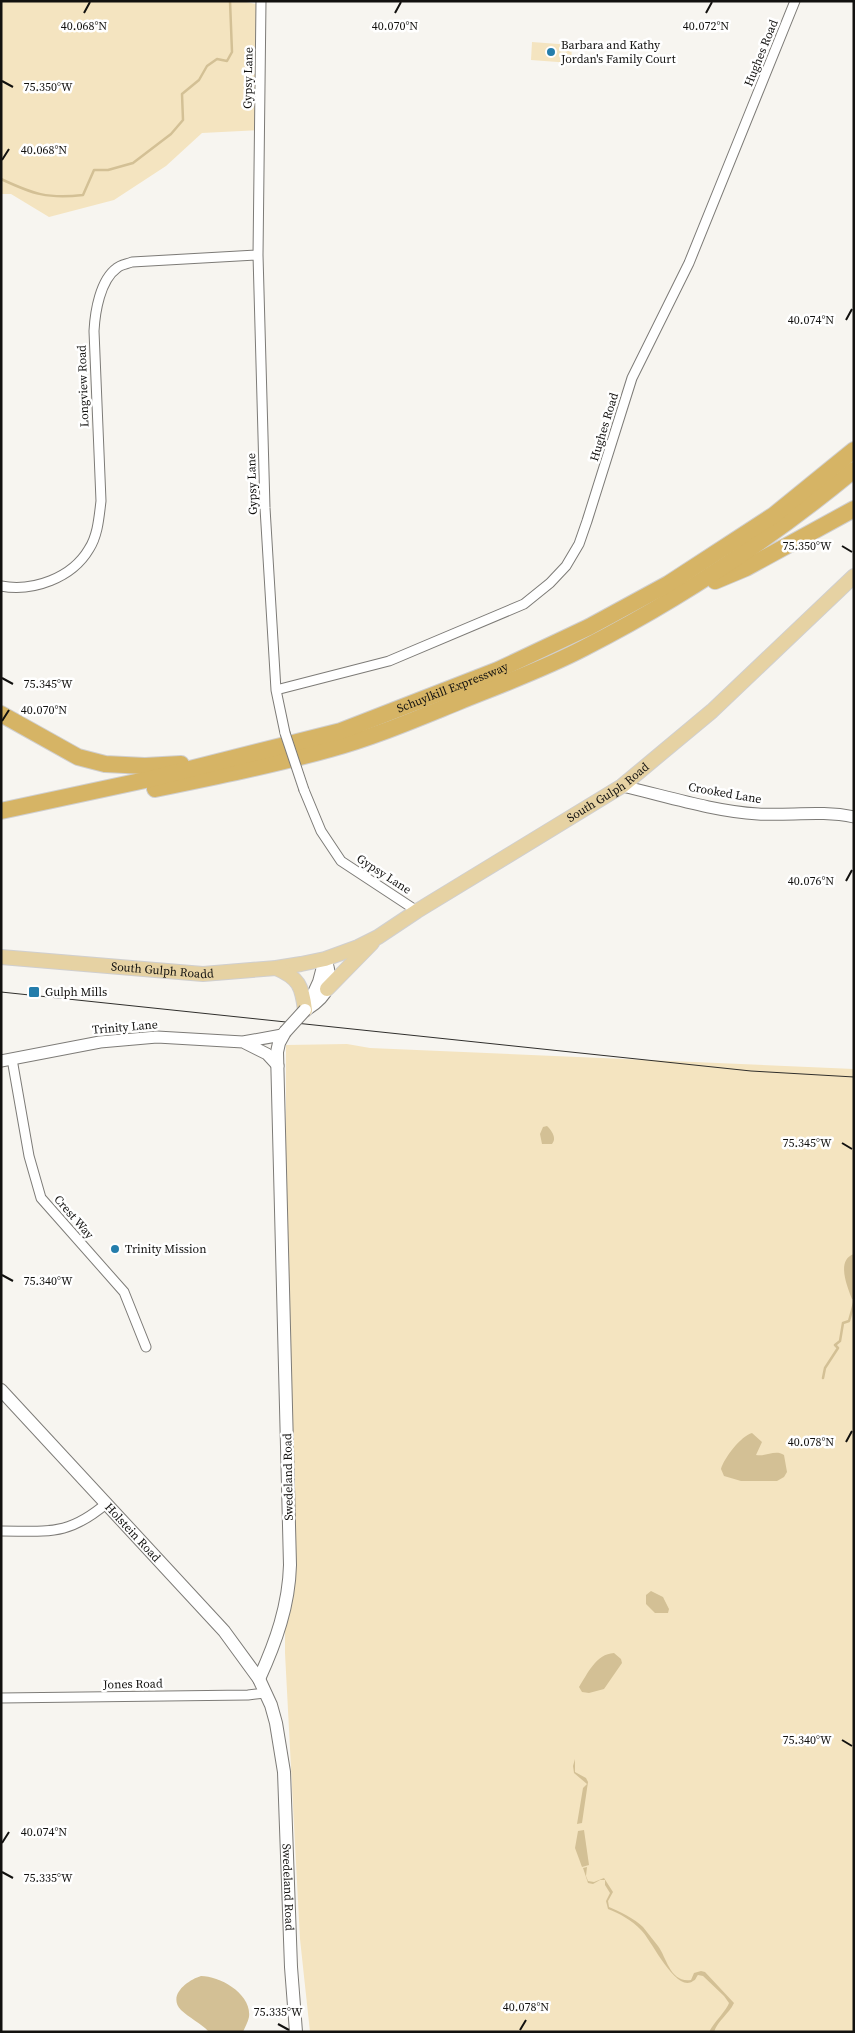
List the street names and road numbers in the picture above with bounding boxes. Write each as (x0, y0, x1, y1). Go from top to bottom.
street label: Hughes Road (740, 17, 782, 89)
street label: Gypsy Lane (239, 47, 257, 109)
street label: Longview Road (74, 345, 92, 427)
street label: Hughes Road (586, 391, 622, 463)
street label: Gypsy Lane (243, 453, 261, 515)
street label: Schuylkill Expressway (394, 658, 512, 717)
street label: South Gulph Road (564, 759, 653, 826)
street label: Crooked Lane (687, 779, 763, 807)
street label: Gypsy Lane (354, 850, 414, 898)
street label: South Gulph Roadd (110, 958, 215, 982)
street label: Trinity Lane (92, 1016, 158, 1038)
street label: Crest Way (51, 1192, 98, 1243)
street label: Swedeland Road (279, 1433, 297, 1521)
street label: Holstein Road (101, 1499, 164, 1566)
street label: Jones Road (102, 1675, 163, 1693)
street label: Swedeland Road (279, 1843, 298, 1931)

